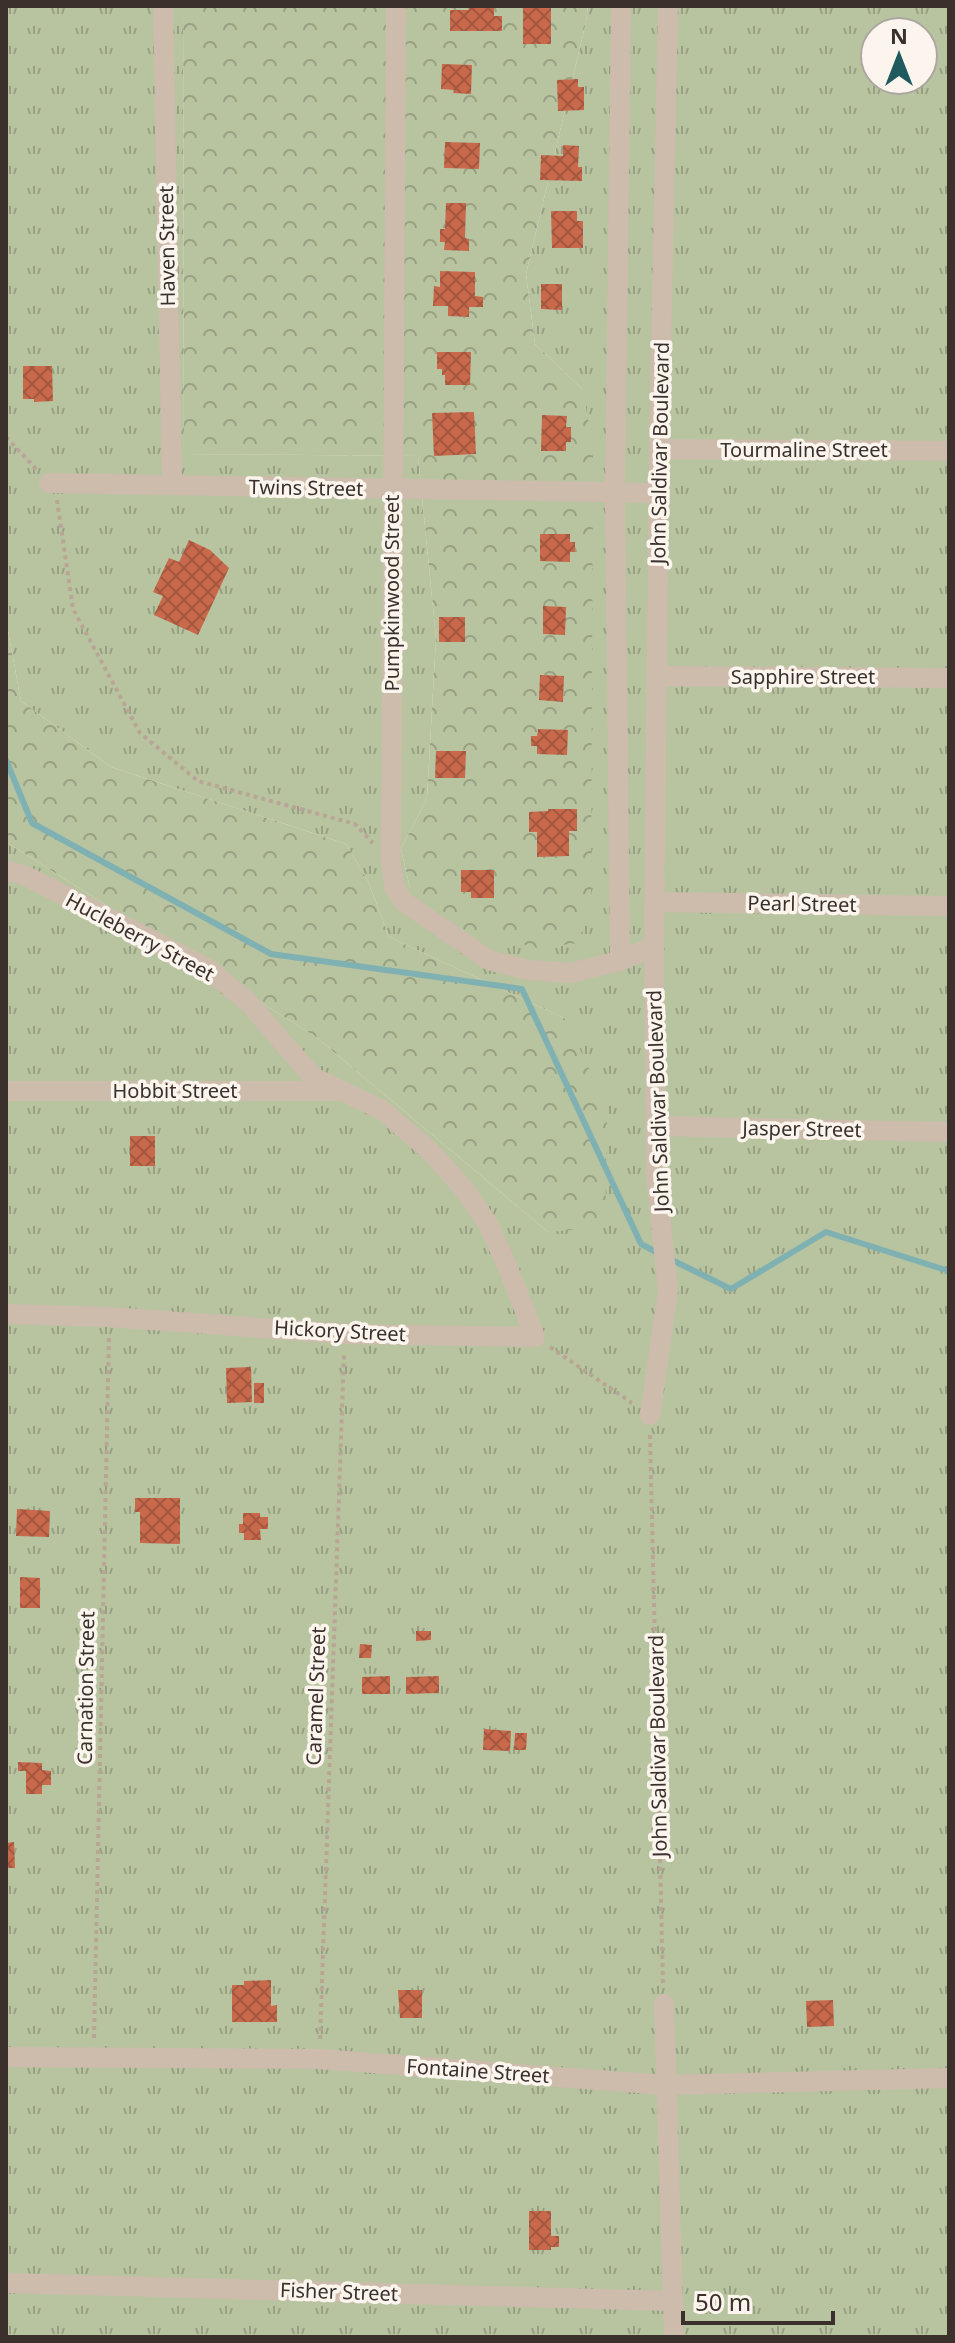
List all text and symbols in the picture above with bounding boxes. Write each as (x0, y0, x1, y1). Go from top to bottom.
north arrow (859, 16, 939, 96)
text: N (890, 20, 908, 50)
street label: Haven Street (152, 185, 181, 307)
street label: John Saldivar Boulevard (644, 342, 675, 566)
street label: Tourmaline Street (720, 436, 888, 463)
street label: Twins Street (248, 473, 364, 502)
street label: Pumpkinwood Street (378, 495, 405, 691)
street label: Sapphire Street (731, 663, 875, 690)
street label: Hucleberry Street (61, 886, 219, 987)
street label: Pearl Street (747, 889, 857, 918)
street label: John Saldivar Boulevard (640, 990, 675, 1215)
street label: Hobbit Street (113, 1077, 237, 1104)
street label: Jasper Street (740, 1114, 862, 1143)
street label: Hickory Street (273, 1314, 407, 1347)
street label: Carnation Street (71, 1611, 100, 1765)
street label: Caramel Street (300, 1626, 331, 1766)
street label: John Saldivar Boulevard (642, 1635, 673, 1859)
street label: Fontaine Street (406, 2052, 550, 2089)
scale bar (683, 2275, 833, 2325)
street label: Fisher Street (280, 2276, 398, 2307)
text: 50 m (695, 2285, 751, 2318)

